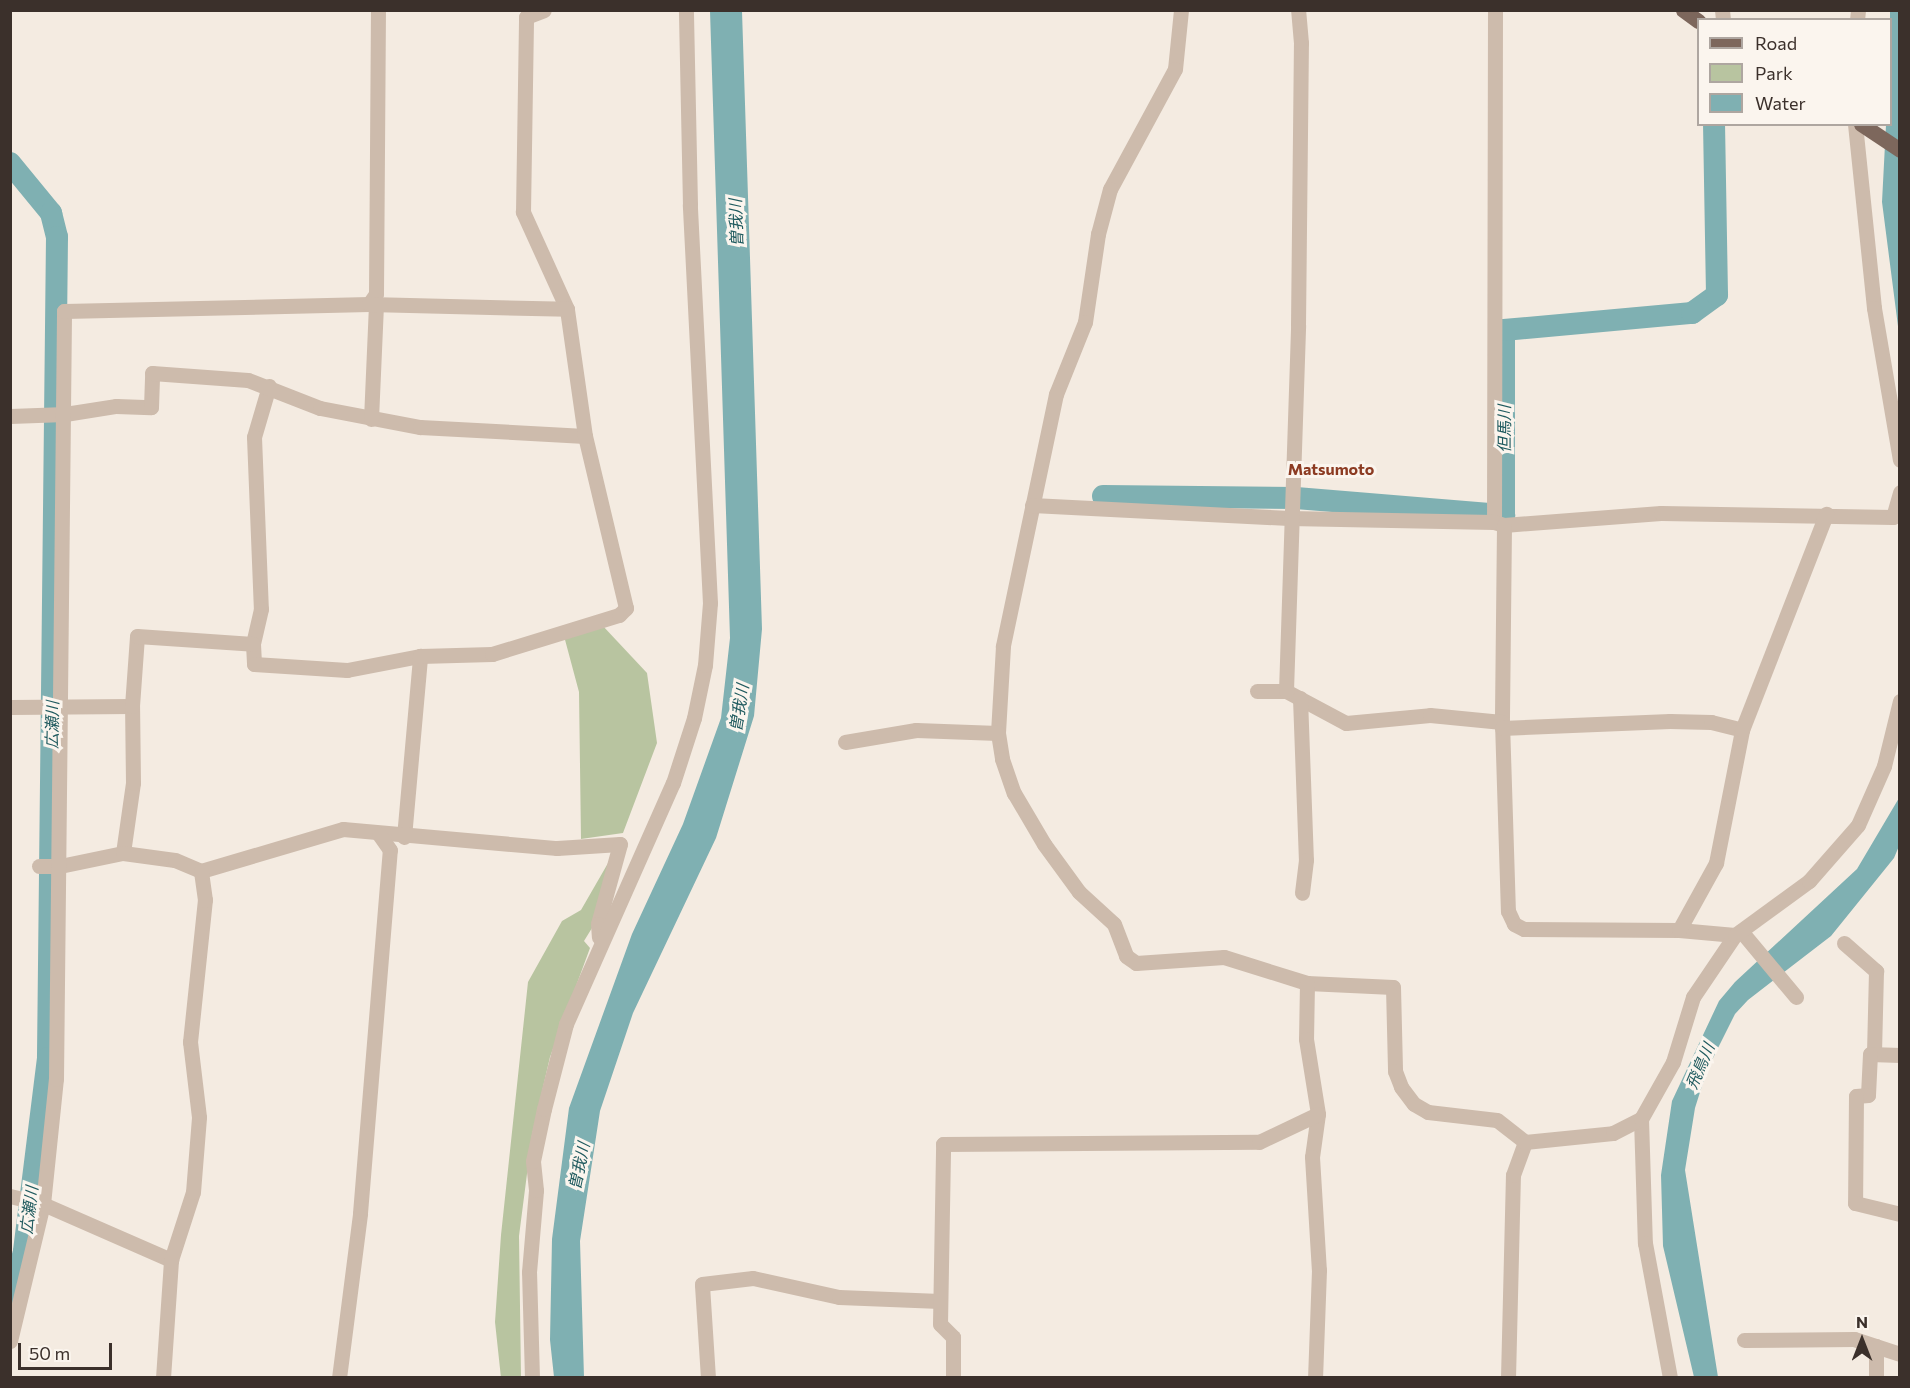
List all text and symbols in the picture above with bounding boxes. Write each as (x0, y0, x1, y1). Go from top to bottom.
legend (1697, 18, 1892, 126)
text: Road (1755, 32, 1797, 54)
text: Park (1755, 62, 1793, 84)
text: Water (1755, 92, 1806, 114)
water label: 曽我川 (726, 199, 746, 247)
water label: 但馬川 (1494, 405, 1514, 453)
district label: Matsumoto (1288, 459, 1374, 479)
water label: 曽我川 (726, 683, 752, 733)
water label: 広瀬川 (42, 701, 62, 749)
water label: 飛鳥川 (1682, 1040, 1718, 1092)
water label: 曽我川 (565, 1141, 593, 1191)
water label: 広瀬川 (17, 1185, 41, 1235)
north arrow (1832, 1310, 1892, 1370)
text: N (1856, 1312, 1868, 1331)
scale bar (21, 1331, 116, 1369)
text: 50 m (29, 1342, 70, 1364)

